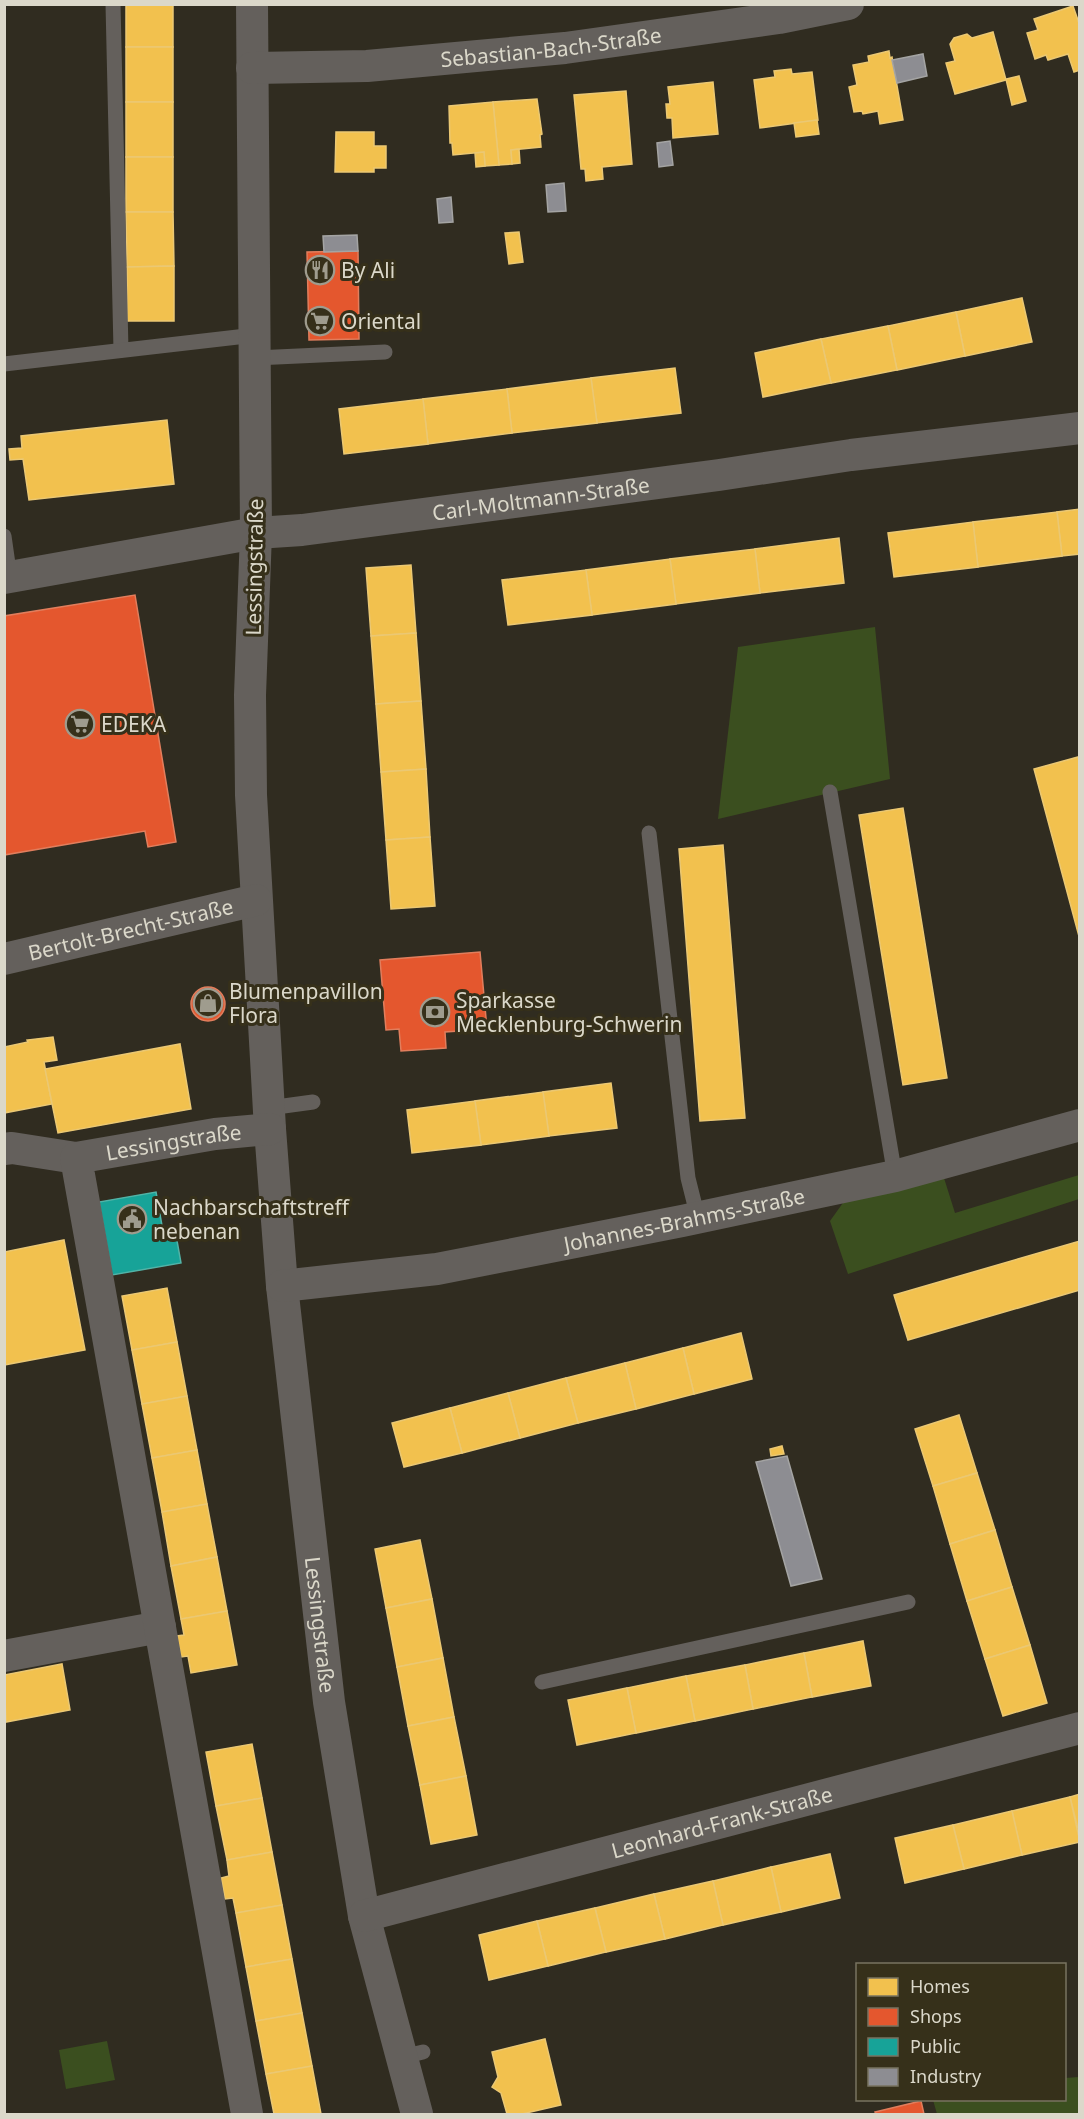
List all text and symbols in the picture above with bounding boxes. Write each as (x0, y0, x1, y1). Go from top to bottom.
street label: Sebastian-Bach-Straße (439, 21, 663, 73)
restaurant icon: By Ali (304, 254, 336, 286)
place label: By Ali (341, 256, 395, 284)
supermarket icon: Oriental (304, 305, 336, 337)
place label: Oriental (341, 307, 421, 335)
street label: Carl-Moltmann-Straße (430, 470, 651, 527)
street label: Lessingstraße (239, 498, 269, 636)
supermarket icon: EDEKA (64, 708, 96, 740)
place label: EDEKA (101, 710, 167, 738)
street label: Bertolt-Brecht-Straße (25, 892, 236, 967)
place label: Blumenpavillon Flora (229, 977, 383, 1029)
place label: Sparkasse Mecklenburg-Schwerin (456, 986, 682, 1038)
shop icon: Blumenpavillon Flora (192, 987, 224, 1019)
bank icon: Sparkasse Mecklenburg-Schwerin (419, 996, 451, 1028)
street label: Lessingstraße (103, 1118, 243, 1167)
street label: Johannes-Brahms-Straße (559, 1181, 807, 1258)
place label: Nachbarschaftstreff nebenan (153, 1193, 351, 1245)
public building icon: Nachbarschaftstreff nebenan (116, 1203, 148, 1235)
street label: Lessingstraße (299, 1555, 342, 1694)
street label: Leonhard-Frank-Straße (608, 1780, 835, 1864)
legend (856, 1963, 1066, 2101)
text: Homes (910, 1974, 970, 1998)
text: Shops (910, 2004, 962, 2028)
text: Public (910, 2034, 961, 2058)
text: Industry (910, 2064, 982, 2088)

